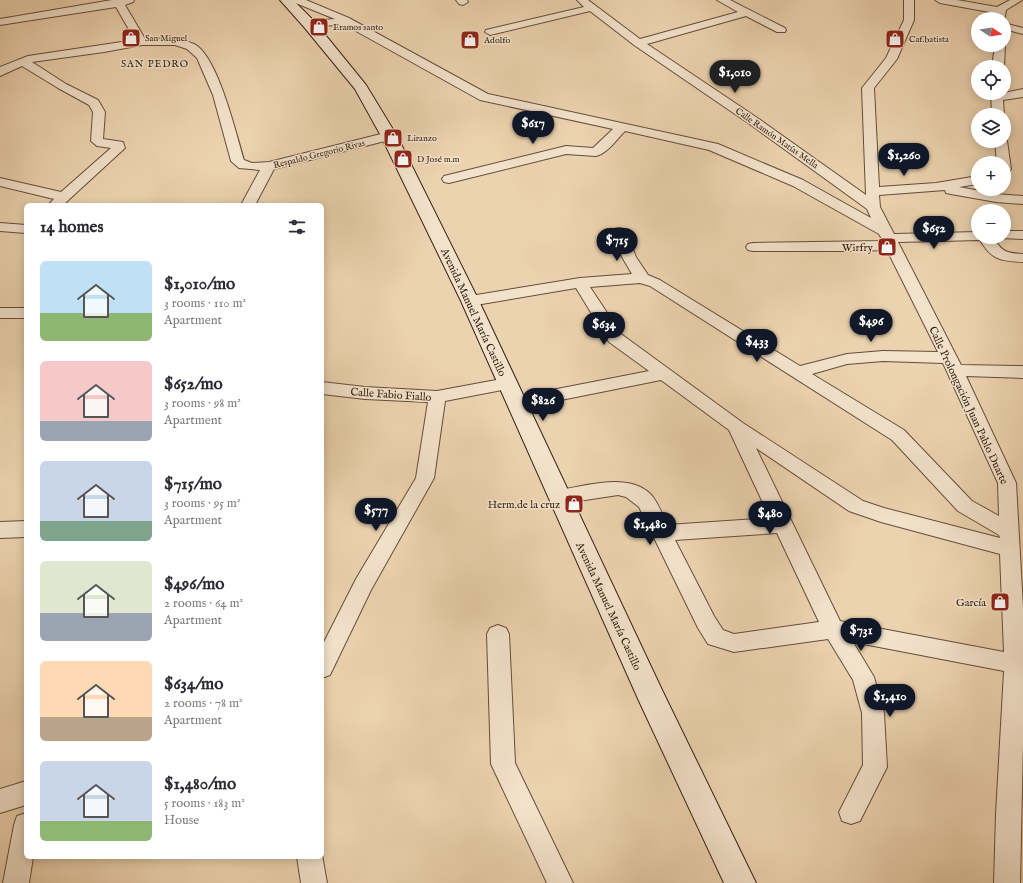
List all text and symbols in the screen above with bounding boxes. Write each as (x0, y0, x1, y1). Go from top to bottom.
north arrow (971, 12, 1011, 52)
map controls (971, 12, 1011, 244)
shop icon: Eramos santo (308, 16, 330, 38)
place label: Eramos santo (333, 22, 383, 33)
shop icon: San Miguel (120, 27, 142, 49)
shop icon: Caf.batista (884, 28, 906, 50)
shop icon: Adolfo (459, 29, 481, 51)
place label: San Miguel (145, 33, 188, 44)
place label: Caf.batista (909, 34, 949, 45)
place label: Adolfo (483, 35, 510, 46)
district label: SAN PEDRO (121, 58, 189, 71)
pin: $1,010 (702, 60, 768, 94)
button: locate (971, 60, 1011, 100)
text: $1,010 (719, 64, 751, 81)
street label: Calle Ramón Matías Mella (733, 106, 820, 171)
button: layers (971, 108, 1011, 148)
pin: $617 (509, 111, 557, 145)
text: $617 (521, 115, 545, 132)
shop icon: Liranzo (382, 127, 404, 149)
place label: Liranzo (407, 133, 437, 144)
street label: Respaldo Gregorio Rivas (272, 138, 366, 171)
pin: $1,260 (871, 143, 937, 177)
text: $1,260 (887, 147, 921, 164)
shop icon: D José m.m (392, 148, 414, 170)
place label: D José m.m (417, 154, 460, 165)
button: + (971, 156, 1011, 196)
button: − (971, 204, 1011, 244)
icon: filters (286, 216, 308, 238)
pin: $652 (910, 216, 958, 250)
text: 14 homes (40, 217, 103, 238)
text: $652 (922, 220, 946, 237)
pin: $715 (593, 228, 641, 262)
text: $715 (606, 232, 628, 249)
shop icon: Wirfry (876, 236, 898, 258)
place label: Wirfry (842, 241, 874, 255)
street label: Avenida Manuel María Castillo (437, 245, 509, 379)
text: $1,010/mo (164, 274, 235, 295)
icon: home (72, 277, 120, 325)
text: 3 rooms · 110 m² (164, 295, 246, 312)
pin: $496 (847, 309, 895, 343)
text: Apartment (164, 312, 222, 329)
pin: $634 (580, 312, 628, 346)
text: $496 (859, 313, 883, 330)
text: $634 (592, 316, 616, 333)
street label: Calle Prolongación Juan Pablo Duarte (925, 324, 1011, 487)
pin: $433 (733, 329, 781, 363)
text: $433 (745, 333, 769, 350)
text: $652/mo (164, 374, 223, 395)
icon: home (72, 377, 120, 425)
street label: Calle Fabio Fiallo (350, 385, 432, 405)
pin: $826 (519, 388, 567, 422)
text: $826 (531, 392, 555, 409)
text: 3 rooms · 98 m² (164, 395, 241, 412)
text: Apartment (164, 412, 222, 429)
text: $715/mo (164, 474, 222, 495)
icon: home (72, 477, 120, 525)
shop icon: Herm.de la cruz (563, 493, 585, 515)
text: 3 rooms · 95 m² (164, 495, 241, 512)
pin: $577 (352, 498, 400, 532)
place label: Herm.de la cruz (488, 498, 560, 512)
pin: $480 (746, 501, 794, 535)
text: $577 (364, 502, 388, 519)
text: $480 (757, 505, 783, 522)
text: Apartment (164, 512, 222, 529)
pin: $1,480 (617, 512, 683, 546)
text: $1,480 (633, 516, 667, 533)
street label: Avenida Manuel María Castillo (572, 539, 644, 673)
text: $496/mo (164, 574, 224, 595)
icon: home (72, 577, 120, 625)
shop icon: García (989, 591, 1011, 613)
text: 2 rooms · 64 m² (164, 595, 243, 612)
place label: García (956, 596, 986, 610)
text: Apartment (164, 612, 222, 629)
pin: $731 (837, 618, 885, 652)
text: $731 (850, 622, 872, 639)
text: $634/mo (164, 674, 223, 695)
icon: home (72, 677, 120, 725)
pin: $1,410 (857, 684, 923, 718)
text: $1,410 (873, 688, 907, 705)
text: 2 rooms · 78 m² (164, 695, 243, 712)
text: Apartment (164, 712, 222, 729)
text: $1,480/mo (164, 774, 236, 795)
icon: home (72, 777, 120, 825)
text: 5 rooms · 183 m² (164, 795, 245, 812)
text: House (164, 812, 199, 829)

